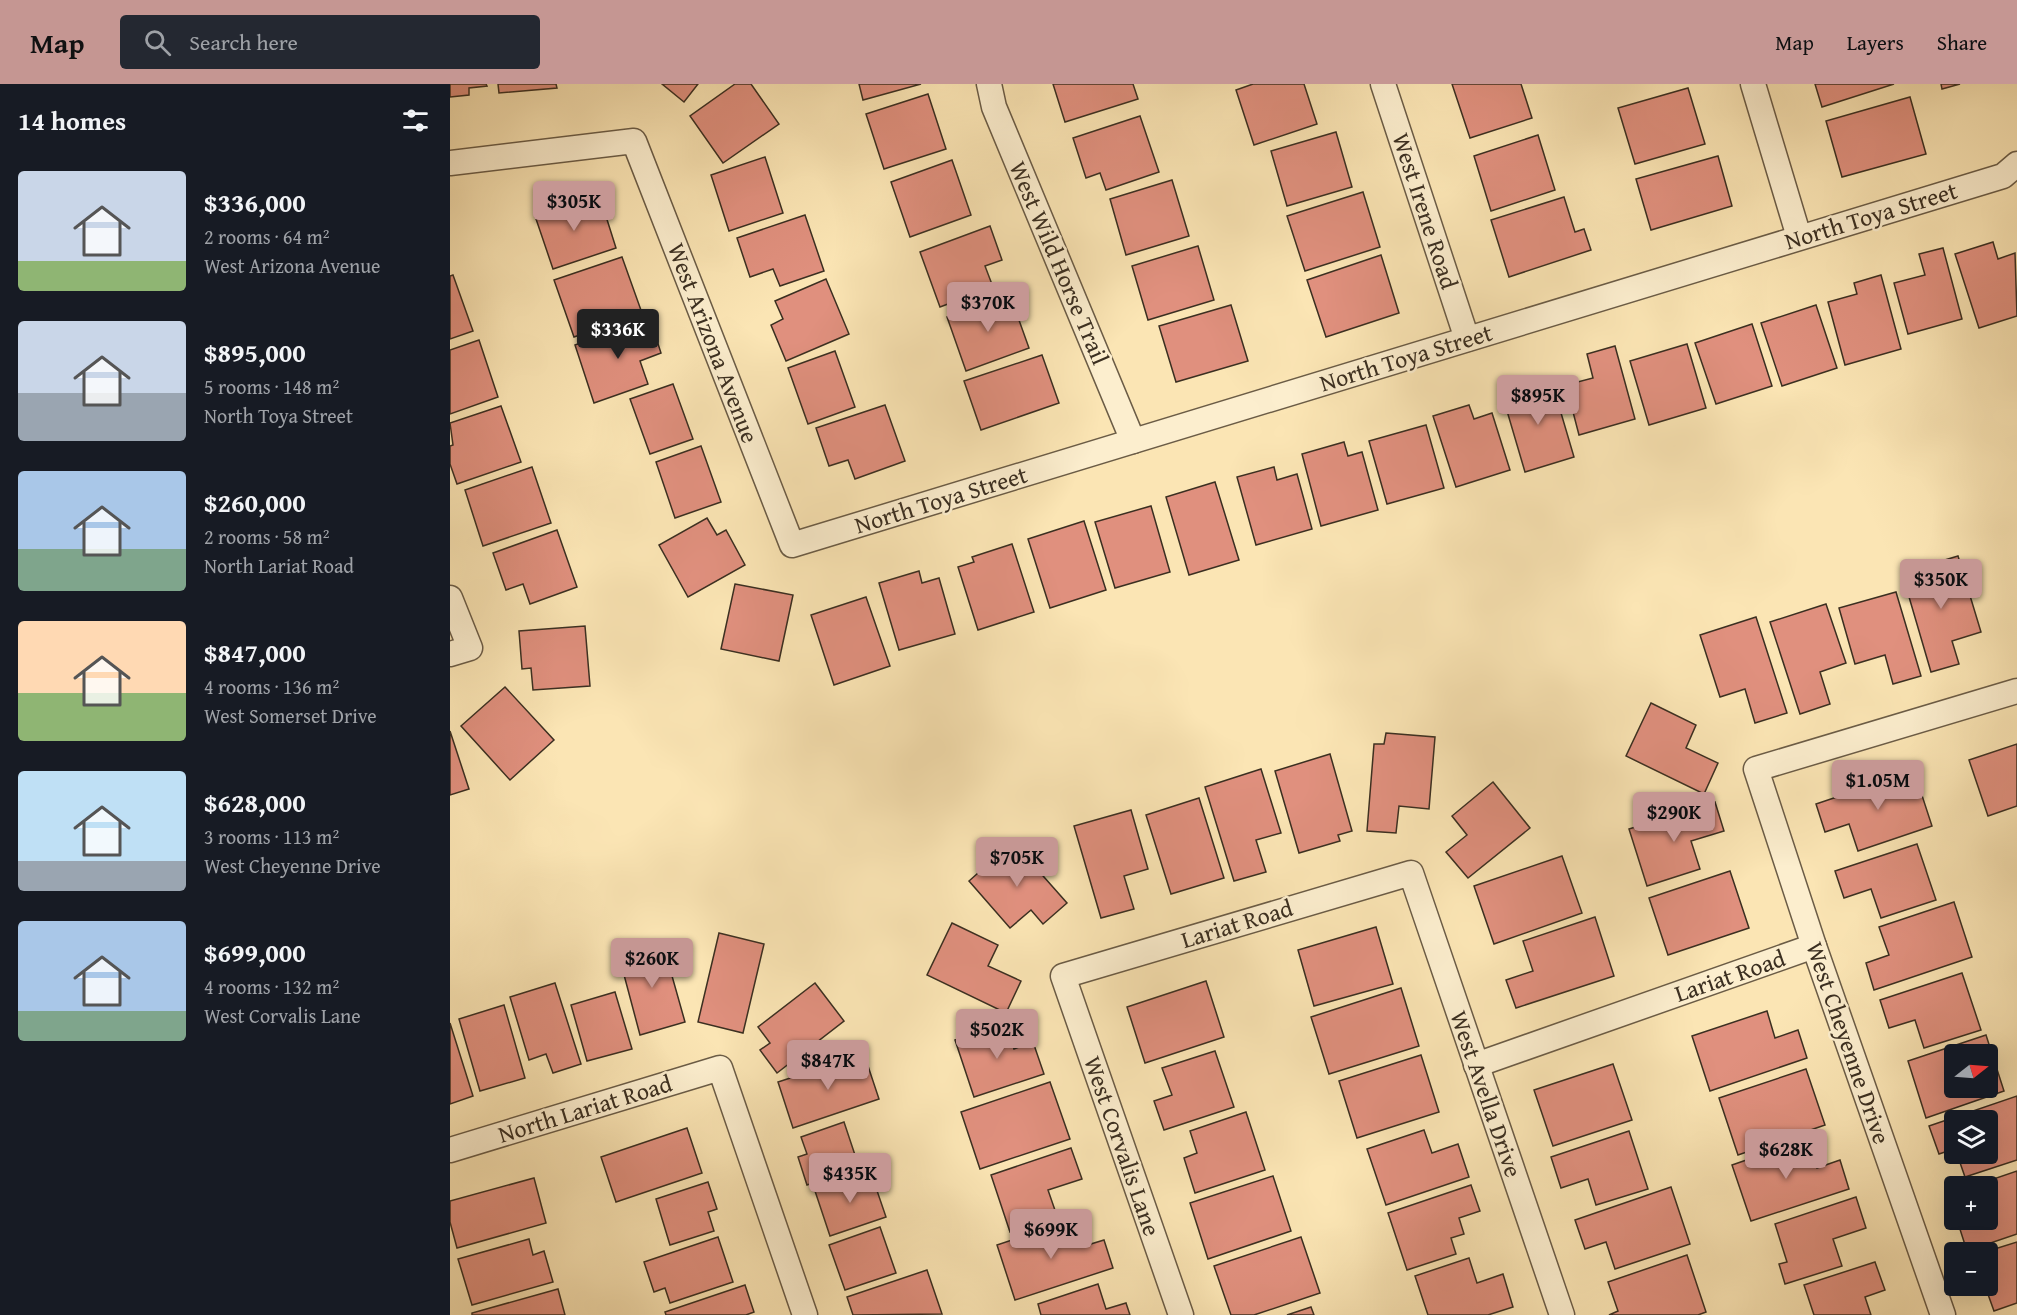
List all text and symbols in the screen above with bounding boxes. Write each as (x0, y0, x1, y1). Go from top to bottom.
search box (120, 15, 540, 69)
text: Map (30, 22, 84, 63)
icon: search (141, 26, 174, 59)
text: Search here (189, 26, 298, 58)
text: Map (1775, 27, 1814, 58)
text: Layers (1847, 27, 1904, 58)
text: Share (1937, 27, 1987, 58)
text: 14 homes (18, 101, 126, 140)
icon: filters (399, 104, 432, 137)
street label: West Irene Road (1384, 128, 1467, 294)
street label: West Wild Horse Trail (1001, 156, 1118, 370)
street label: North Toya Street (1780, 173, 1962, 258)
pin: $305K (532, 181, 616, 232)
text: $336,000 (204, 183, 306, 222)
text: $305K (547, 186, 601, 215)
icon: home (66, 195, 138, 267)
text: 2 rooms · 64 m² (204, 222, 330, 251)
street label: West Arizona Avenue (659, 238, 768, 448)
text: West Arizona Avenue (204, 251, 381, 280)
pin: $370K (946, 282, 1030, 333)
text: $370K (961, 287, 1015, 316)
pin: $336K (576, 309, 660, 360)
text: $336K (591, 314, 645, 343)
street label: North Toya Street (1315, 315, 1497, 400)
text: $895,000 (204, 333, 306, 372)
icon: home (66, 345, 138, 417)
text: 5 rooms · 148 m² (204, 372, 339, 401)
pin: $895K (1496, 375, 1580, 426)
text: $895K (1511, 380, 1565, 409)
text: North Toya Street (204, 401, 353, 430)
street label: North Toya Street (850, 457, 1032, 542)
text: $260,000 (204, 483, 306, 522)
icon: home (66, 495, 138, 567)
text: 2 rooms · 58 m² (204, 522, 330, 551)
text: North Lariat Road (204, 551, 354, 580)
pin: $350K (1899, 559, 1983, 610)
text: $350K (1914, 564, 1968, 593)
text: $847,000 (204, 633, 306, 672)
icon: home (66, 645, 138, 717)
text: 4 rooms · 136 m² (204, 672, 339, 701)
text: West Somerset Drive (204, 701, 377, 730)
pin: $1.05M (1829, 760, 1927, 811)
text: $1.05M (1846, 765, 1910, 794)
text: $628,000 (204, 783, 306, 822)
pin: $290K (1632, 792, 1716, 843)
icon: home (66, 795, 138, 867)
text: $290K (1647, 797, 1701, 826)
text: 3 rooms · 113 m² (204, 822, 339, 851)
pin: $705K (975, 837, 1059, 888)
text: $705K (990, 842, 1044, 871)
text: West Cheyenne Drive (204, 851, 381, 880)
street label: Lariat Road (1177, 890, 1297, 957)
text: $699,000 (204, 933, 306, 972)
street label: West Cheyenne Drive (1797, 937, 1900, 1149)
pin: $260K (610, 938, 694, 989)
street label: Lariat Road (1670, 940, 1790, 1011)
text: $260K (625, 943, 679, 972)
icon: home (66, 945, 138, 1017)
text: 4 rooms · 132 m² (204, 972, 339, 1001)
text: West Corvalis Lane (204, 1001, 361, 1030)
street label: West Avella Drive (1442, 1006, 1531, 1182)
pin: $502K (955, 1009, 1039, 1060)
text: $502K (970, 1014, 1024, 1043)
pin: $847K (786, 1040, 870, 1091)
north arrow (1944, 1044, 1998, 1098)
map controls (1944, 1044, 1998, 1296)
text: $847K (801, 1045, 855, 1074)
street label: West Corvalis Lane (1075, 1051, 1170, 1240)
street label: North Lariat Road (494, 1065, 676, 1152)
button: layers (1944, 1110, 1998, 1164)
pin: $628K (1744, 1129, 1828, 1180)
text: $628K (1759, 1134, 1813, 1163)
pin: $435K (808, 1153, 892, 1204)
text: $435K (823, 1158, 877, 1187)
button: + (1944, 1176, 1998, 1230)
pin: $699K (1009, 1209, 1093, 1260)
text: $699K (1024, 1214, 1078, 1243)
button: − (1944, 1242, 1998, 1296)

